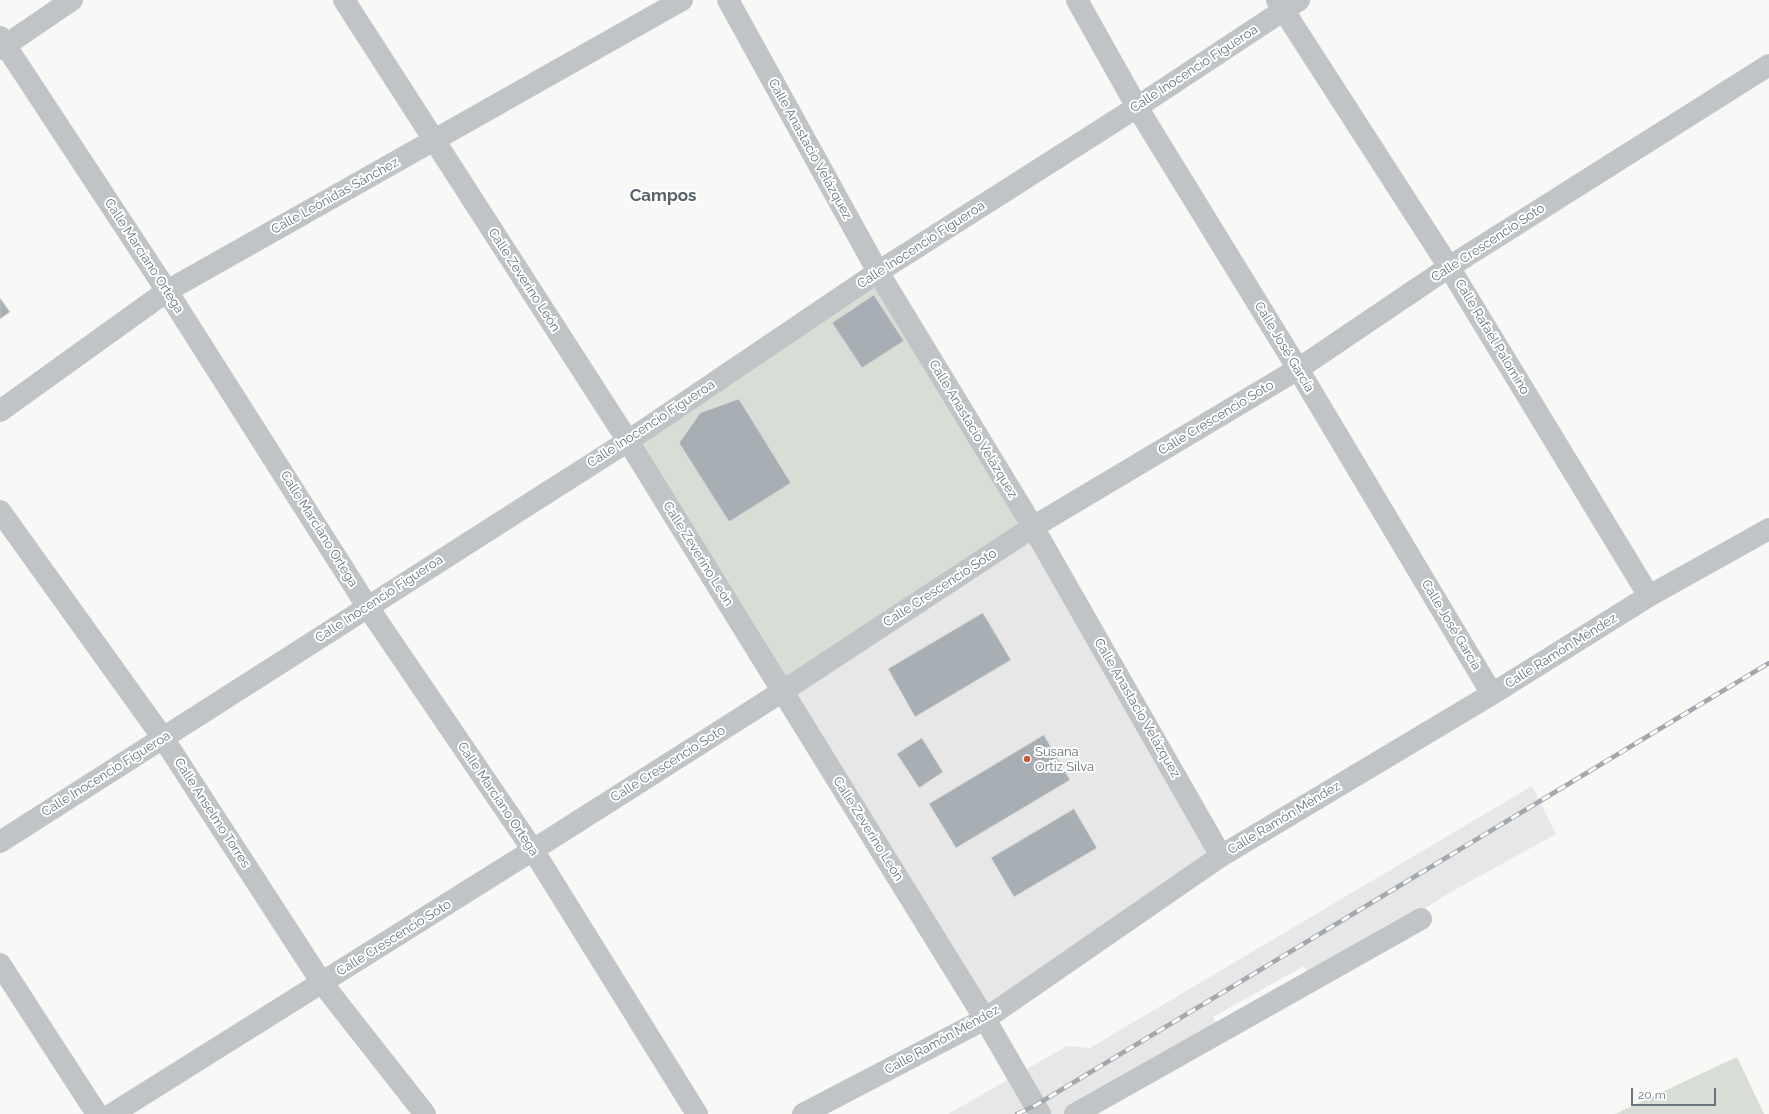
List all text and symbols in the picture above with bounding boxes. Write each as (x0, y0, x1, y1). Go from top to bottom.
street label: Calle Inocencio Figueroa (1127, 22, 1261, 116)
street label: Calle Anastacio Velázquez (765, 76, 855, 222)
street label: Calle Leónidas Sánchez (269, 154, 401, 238)
district label: Campos (630, 186, 696, 206)
street label: Calle Marciano Ortega (101, 196, 187, 316)
street label: Calle Inocencio Figueroa (854, 198, 988, 292)
street label: Calle Crescencio Soto (1428, 201, 1548, 285)
street label: Calle Zeverino León (485, 225, 563, 335)
street label: Calle Rafaél Palomino (1451, 277, 1533, 397)
street label: Calle José García (1251, 299, 1317, 395)
street label: Calle Anastacio Velázquez (926, 357, 1020, 501)
street label: Calle Inocencio Figueroa (584, 377, 718, 471)
street label: Calle Crescencio Soto (1155, 377, 1277, 459)
street label: Calle Marciano Ortega (277, 468, 361, 590)
street label: Calle Zeverino León (660, 499, 736, 609)
street label: Calle Crescencio Soto (880, 546, 1000, 630)
street label: Calle Inocencio Figueroa (312, 552, 446, 646)
street label: Calle José García (1418, 577, 1484, 673)
street label: Calle Ramón Méndez (1502, 610, 1620, 692)
street label: Calle Anastacio Velázquez (1091, 636, 1183, 780)
street label: Calle Crescencio Soto (608, 722, 728, 806)
street label: Calle Inocencio Figueroa (39, 728, 173, 820)
street label: Calle Marciano Ortega (454, 739, 542, 859)
place label: Susana Ortiz Silva (1035, 744, 1094, 775)
marker: Susana Ortiz Silva (1022, 754, 1032, 764)
street label: Calle Anselmo Torres (171, 755, 253, 871)
street label: Calle Zeverino León (830, 774, 906, 884)
street label: Calle Ramón Méndez (1225, 778, 1343, 858)
street label: Calle Crescencio Soto (334, 896, 454, 980)
street label: Calle Ramón Méndez (882, 1002, 1002, 1078)
scale bar (1633, 1080, 1718, 1106)
text: 20 m (1638, 1088, 1666, 1102)

